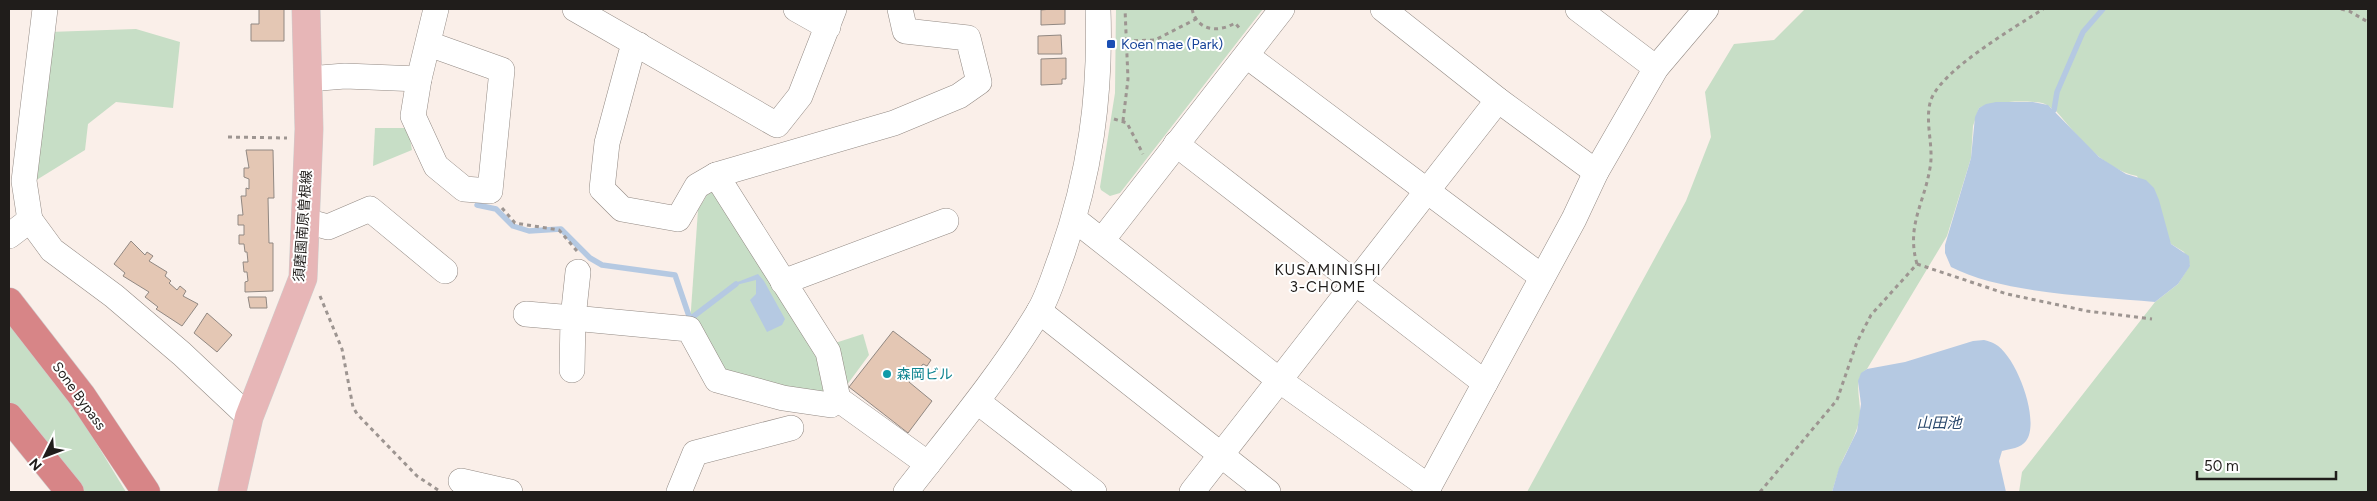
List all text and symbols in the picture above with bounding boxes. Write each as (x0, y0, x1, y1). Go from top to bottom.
place label: Koen mae (Park) (1121, 36, 1223, 53)
marker: Koen mae (Park) (1105, 38, 1117, 50)
street label: 須磨園南原曽根線 (291, 170, 315, 282)
district label: KUSAMINISHI 3-CHOME (1274, 261, 1382, 296)
street label: Sone Bypass (49, 359, 109, 433)
place label: 森岡ビル (897, 366, 953, 383)
marker: 森岡ビル (881, 368, 893, 380)
water label: 山田池 (1916, 414, 1963, 432)
north arrow (20, 431, 70, 481)
scale bar (2197, 448, 2336, 480)
text: N (26, 455, 46, 474)
text: 50 m (2204, 457, 2239, 475)

